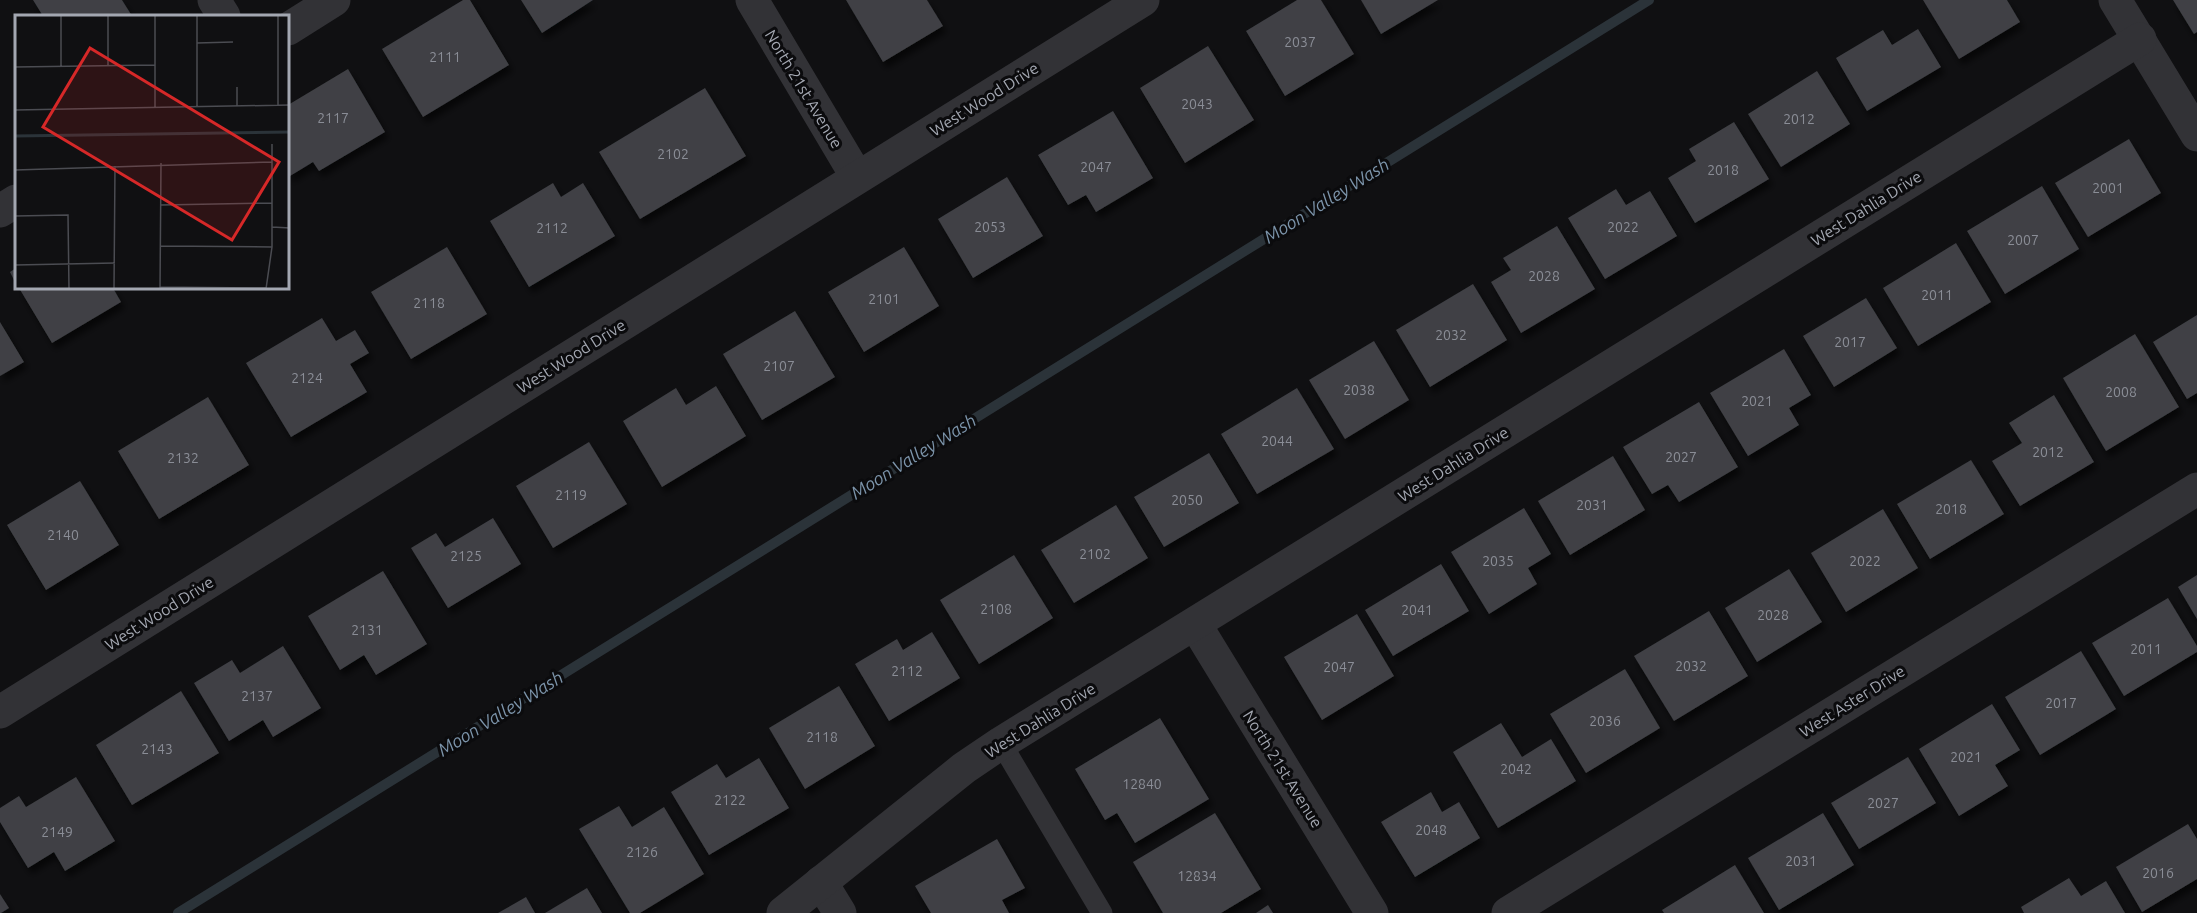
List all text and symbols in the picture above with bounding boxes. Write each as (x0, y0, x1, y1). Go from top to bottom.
inset map (15, 15, 290, 290)
street label: North 21st Avenue (762, 27, 846, 151)
house number: 2037 (1284, 34, 1316, 50)
house number: 2111 (429, 49, 461, 65)
street label: West Wood Drive (926, 58, 1042, 140)
house number: 2043 (1181, 96, 1213, 112)
house number: 2117 (317, 110, 349, 126)
house number: 2012 (1783, 111, 1815, 127)
house number: 2102 (657, 146, 689, 162)
water label: Moon Valley Wash (1260, 153, 1392, 247)
house number: 2047 (1080, 159, 1112, 175)
house number: 2018 (1707, 162, 1739, 178)
street label: West Dahlia Drive (1807, 167, 1925, 249)
house number: 2001 (2092, 180, 2124, 196)
house number: 2053 (974, 219, 1006, 235)
house number: 2022 (1607, 219, 1639, 235)
house number: 2112 (536, 220, 568, 236)
house number: 2007 (2007, 232, 2039, 248)
house number: 2028 (1528, 268, 1560, 284)
house number: 2011 (1921, 287, 1953, 303)
house number: 2101 (868, 291, 900, 307)
house number: 2118 (413, 295, 445, 311)
street label: West Wood Drive (513, 315, 629, 397)
house number: 2032 (1435, 327, 1467, 343)
house number: 2017 (1834, 334, 1866, 350)
house number: 2107 (763, 358, 795, 374)
house number: 2124 (291, 370, 323, 386)
house number: 2038 (1343, 382, 1375, 398)
house number: 2008 (2105, 384, 2137, 400)
house number: 2021 (1741, 393, 1773, 409)
water label: Moon Valley Wash (847, 409, 979, 503)
street label: West Dahlia Drive (1394, 423, 1512, 505)
house number: 2044 (1261, 433, 1293, 449)
house number: 2012 (2032, 444, 2064, 460)
house number: 2027 (1665, 449, 1697, 465)
house number: 2132 (167, 450, 199, 466)
house number: 2119 (555, 487, 587, 503)
house number: 2050 (1171, 492, 1203, 508)
house number: 2031 (1576, 497, 1608, 513)
house number: 2018 (1935, 501, 1967, 517)
house number: 2140 (47, 527, 79, 543)
house number: 2102 (1079, 546, 1111, 562)
house number: 2125 (450, 548, 482, 564)
house number: 2035 (1482, 553, 1514, 569)
house number: 2022 (1849, 553, 1881, 569)
street label: West Wood Drive (101, 572, 217, 654)
house number: 2108 (980, 601, 1012, 617)
house number: 2041 (1401, 602, 1433, 618)
house number: 2028 (1757, 607, 1789, 623)
house number: 2131 (351, 622, 383, 638)
house number: 2011 (2130, 641, 2162, 657)
house number: 2032 (1675, 658, 1707, 674)
house number: 2047 (1323, 659, 1355, 675)
street label: West Aster Drive (1796, 661, 1908, 741)
house number: 2112 (891, 663, 923, 679)
water label: Moon Valley Wash (434, 666, 566, 760)
street label: West Dahlia Drive (981, 679, 1099, 761)
house number: 2137 (241, 688, 273, 704)
house number: 2017 (2045, 695, 2077, 711)
street label: North 21st Avenue (1240, 707, 1326, 831)
house number: 2036 (1589, 713, 1621, 729)
house number: 2118 (806, 729, 838, 745)
house number: 2143 (141, 741, 173, 757)
house number: 2021 (1950, 749, 1982, 765)
house number: 2042 (1500, 761, 1532, 777)
house number: 12840 (1122, 776, 1162, 792)
house number: 2122 (714, 792, 746, 808)
house number: 2027 (1867, 795, 1899, 811)
house number: 2048 (1415, 822, 1447, 838)
house number: 2149 (41, 824, 73, 840)
house number: 2126 (626, 844, 658, 860)
house number: 2031 (1785, 853, 1817, 869)
house number: 2016 (2142, 865, 2174, 881)
house number: 12834 (1177, 868, 1217, 884)

